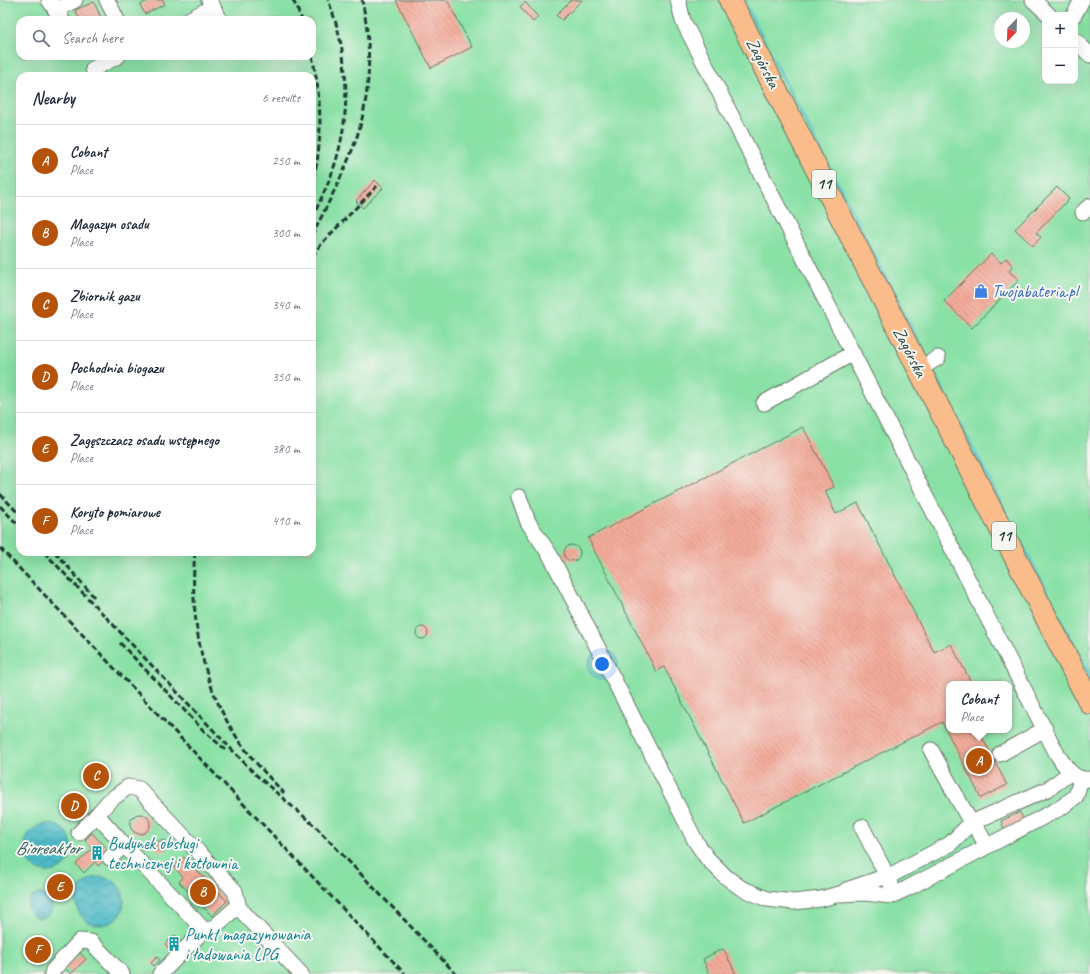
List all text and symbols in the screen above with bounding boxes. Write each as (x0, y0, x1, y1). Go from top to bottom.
north arrow (994, 12, 1030, 48)
map controls (1042, 12, 1078, 84)
button: + (1042, 12, 1078, 48)
search box (16, 16, 316, 60)
icon: search (30, 27, 52, 49)
text: Search here (62, 29, 123, 48)
street label: Zagórska (741, 34, 785, 93)
button: − (1042, 48, 1078, 84)
text: Nearby (32, 88, 75, 109)
text: 6 results (262, 90, 300, 106)
text: Cobant (70, 143, 107, 162)
text: A (42, 153, 48, 169)
text: 250 m (272, 153, 300, 169)
text: Place (70, 162, 93, 178)
road number: 11 (812, 170, 836, 198)
text: Magazyn osadu (70, 215, 149, 234)
text: B (42, 225, 48, 241)
text: 300 m (272, 225, 300, 241)
text: Place (70, 234, 93, 250)
place label: Twojabateria.pl (992, 281, 1081, 302)
shop icon: Twojabateria.pl (973, 283, 989, 299)
text: Zbiornik gazu (70, 287, 140, 306)
text: C (42, 297, 48, 313)
text: 340 m (272, 297, 300, 313)
text: Place (70, 306, 93, 322)
street label: Zagórska (888, 323, 932, 382)
text: Pochodnia biogazu (70, 359, 163, 378)
text: D (41, 369, 49, 385)
text: 350 m (272, 369, 300, 385)
text: Place (70, 378, 93, 394)
text: Zagęszczacz osadu wstępnego (70, 431, 219, 450)
text: E (42, 441, 48, 457)
text: 380 m (272, 441, 300, 457)
text: Place (70, 450, 93, 466)
text: Koryto pomiarowe (70, 503, 160, 522)
text: F (42, 513, 48, 529)
text: 410 m (272, 513, 300, 529)
text: Place (70, 522, 93, 538)
road number: 11 (992, 522, 1016, 550)
your location (592, 654, 612, 674)
popup (946, 681, 1012, 733)
text: Cobant (960, 690, 998, 709)
text: Place (960, 709, 983, 725)
pin: A (966, 746, 992, 776)
pin: C (83, 761, 109, 791)
pin: D (61, 791, 87, 821)
place label: Budynek obsługi technicznej i kotłownia (108, 833, 239, 874)
water label: Bioreaktor (16, 837, 84, 859)
building icon: Budynek obsługi technicznej i kotłownia (89, 845, 105, 861)
pin: E (47, 872, 73, 902)
pin: B (190, 877, 216, 907)
place label: Punkt magazynowania i ładowania LPG (185, 924, 312, 965)
pin: F (25, 935, 51, 965)
building icon: Punkt magazynowania i ładowania LPG (166, 936, 182, 952)

